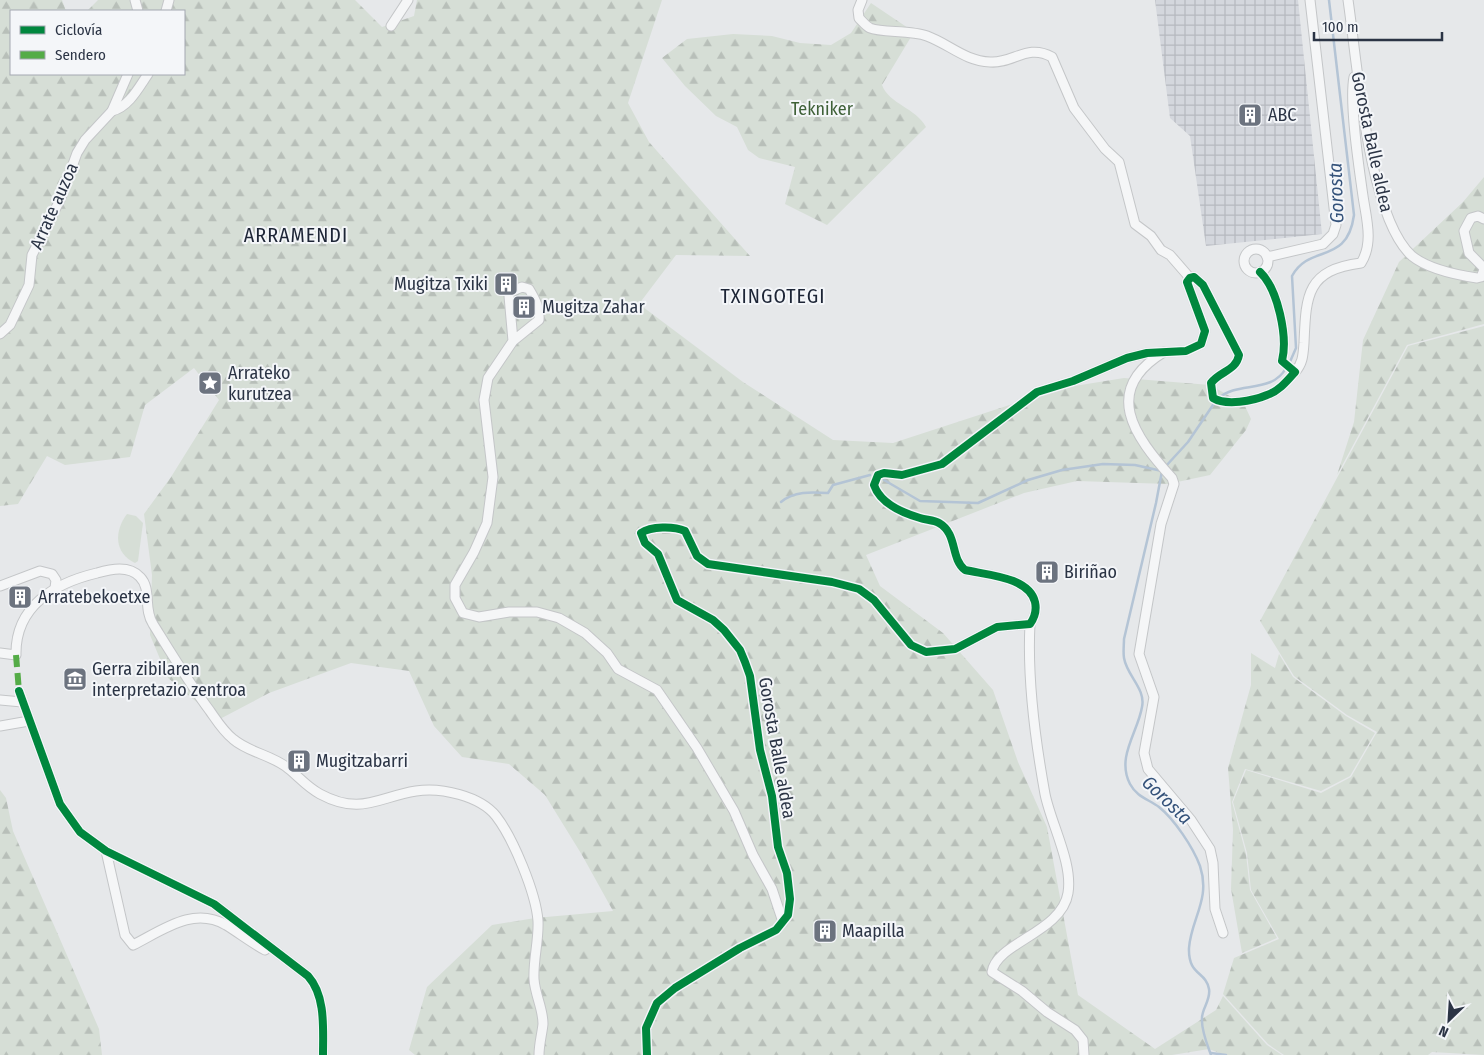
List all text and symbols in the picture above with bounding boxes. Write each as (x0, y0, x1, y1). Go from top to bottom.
legend (10, 10, 185, 75)
scale bar (1314, 10, 1442, 42)
text: 100 m (1322, 18, 1359, 36)
text: Ciclovía (55, 21, 102, 39)
text: Sendero (55, 46, 106, 64)
street label: Gorosta Balle aldea (1346, 70, 1398, 214)
park label: Tekniker (791, 98, 854, 120)
building icon: ABC (1237, 102, 1263, 128)
place label: ABC (1268, 104, 1296, 126)
street label: Arrate auzoa (25, 159, 83, 253)
water label: Gorosta (1323, 162, 1349, 224)
district label: ARRAMENDI (244, 223, 348, 247)
building icon: Mugitza Txiki (493, 271, 519, 297)
place label: Mugitza Txiki (394, 273, 488, 295)
district label: TXINGOTEGI (721, 284, 825, 308)
building icon: Mugitza Zahar (511, 294, 537, 320)
place label: Mugitza Zahar (542, 296, 645, 318)
place label: Arrateko kurutzea (228, 362, 292, 405)
place icon: Arrateko kurutzea (197, 370, 223, 396)
building icon: Biriñao (1034, 559, 1060, 585)
place label: Biriñao (1064, 561, 1117, 583)
building icon: Arratebekoetxe (7, 584, 33, 610)
place label: Arratebekoetxe (38, 586, 150, 608)
place label: Gerra zibilaren interpretazio zentroa (92, 658, 246, 701)
museum icon: Gerra zibilaren interpretazio zentroa (62, 666, 88, 692)
street label: Gorosta Balle aldea (754, 676, 800, 821)
building icon: Mugitzabarri (286, 748, 312, 774)
place label: Mugitzabarri (316, 750, 408, 772)
water label: Gorosta (1137, 771, 1197, 829)
building icon: Maapilla (812, 918, 838, 944)
place label: Maapilla (842, 920, 905, 942)
north arrow (1424, 995, 1474, 1045)
text: N (1436, 1022, 1451, 1041)

